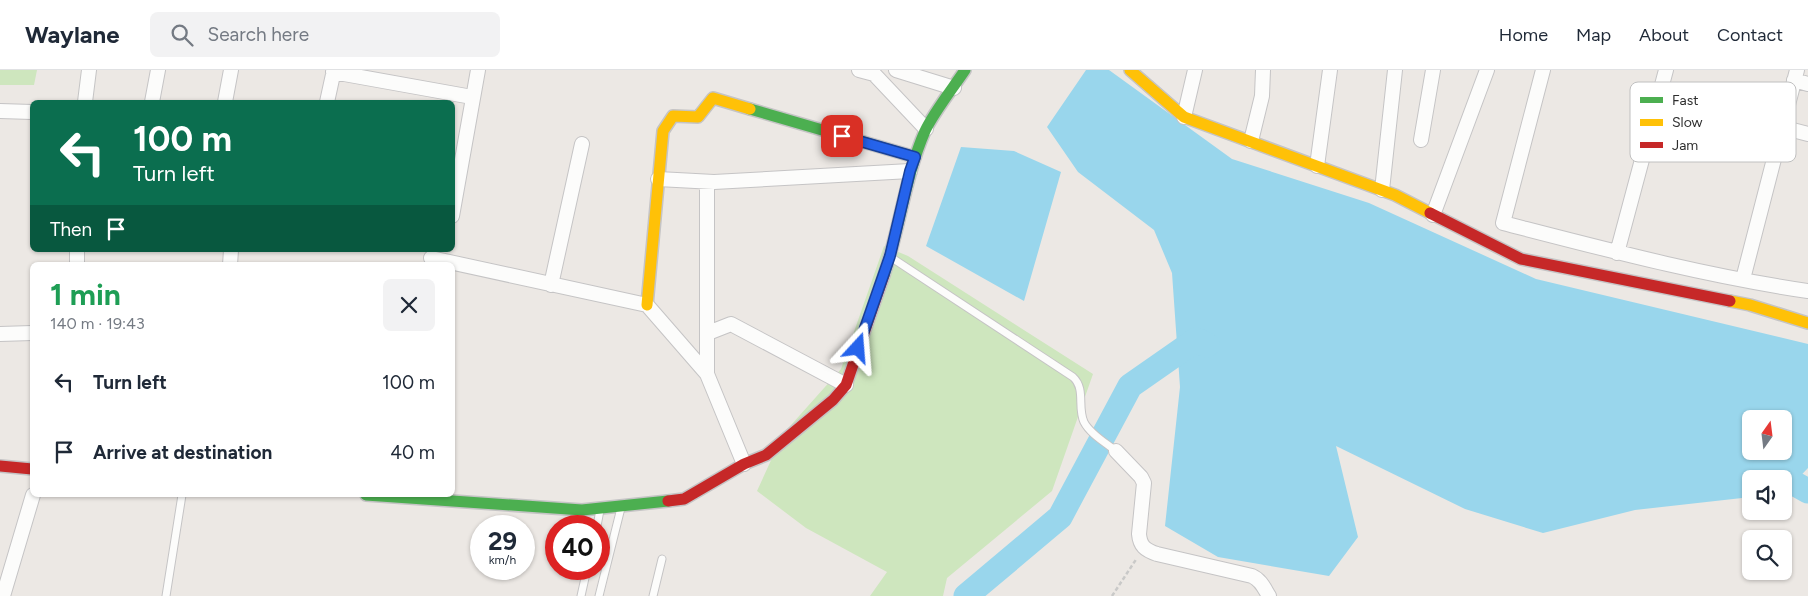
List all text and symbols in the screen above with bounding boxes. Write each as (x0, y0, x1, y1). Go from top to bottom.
search box (150, 12, 500, 57)
text: Waylane (25, 20, 120, 49)
icon: search (168, 21, 196, 49)
text: Search here (208, 23, 309, 46)
text: Home (1499, 24, 1548, 46)
text: Map (1576, 24, 1611, 46)
text: About (1639, 24, 1689, 46)
text: Contact (1717, 24, 1783, 46)
legend (1630, 82, 1796, 162)
text: Fast (1672, 92, 1698, 109)
text: Slow (1672, 114, 1703, 131)
pin (821, 115, 863, 157)
text: 100 m (133, 118, 232, 160)
icon: left (50, 120, 115, 185)
icon: arrive (828, 122, 856, 150)
text: Jam (1672, 137, 1698, 154)
text: Turn left (133, 160, 215, 187)
icon: arrive (102, 215, 130, 243)
text: Then (50, 218, 92, 241)
text: 1 min (50, 276, 121, 313)
button: close (383, 279, 435, 331)
text: 140 m · 19:43 (50, 314, 145, 333)
position arrow (831, 321, 883, 373)
icon: left (50, 368, 78, 396)
text: Turn left (93, 371, 167, 394)
text: 100 m (382, 371, 435, 394)
north arrow (1742, 410, 1792, 460)
map controls (1742, 410, 1792, 580)
icon: arrive (50, 438, 78, 466)
text: Arrive at destination (93, 441, 272, 464)
text: 40 m (390, 441, 435, 464)
button: sound (1742, 470, 1792, 520)
speed limit sign: 40 (545, 515, 610, 580)
text: 29 (488, 526, 517, 556)
button: search (1742, 530, 1792, 580)
text: km/h (489, 553, 516, 567)

